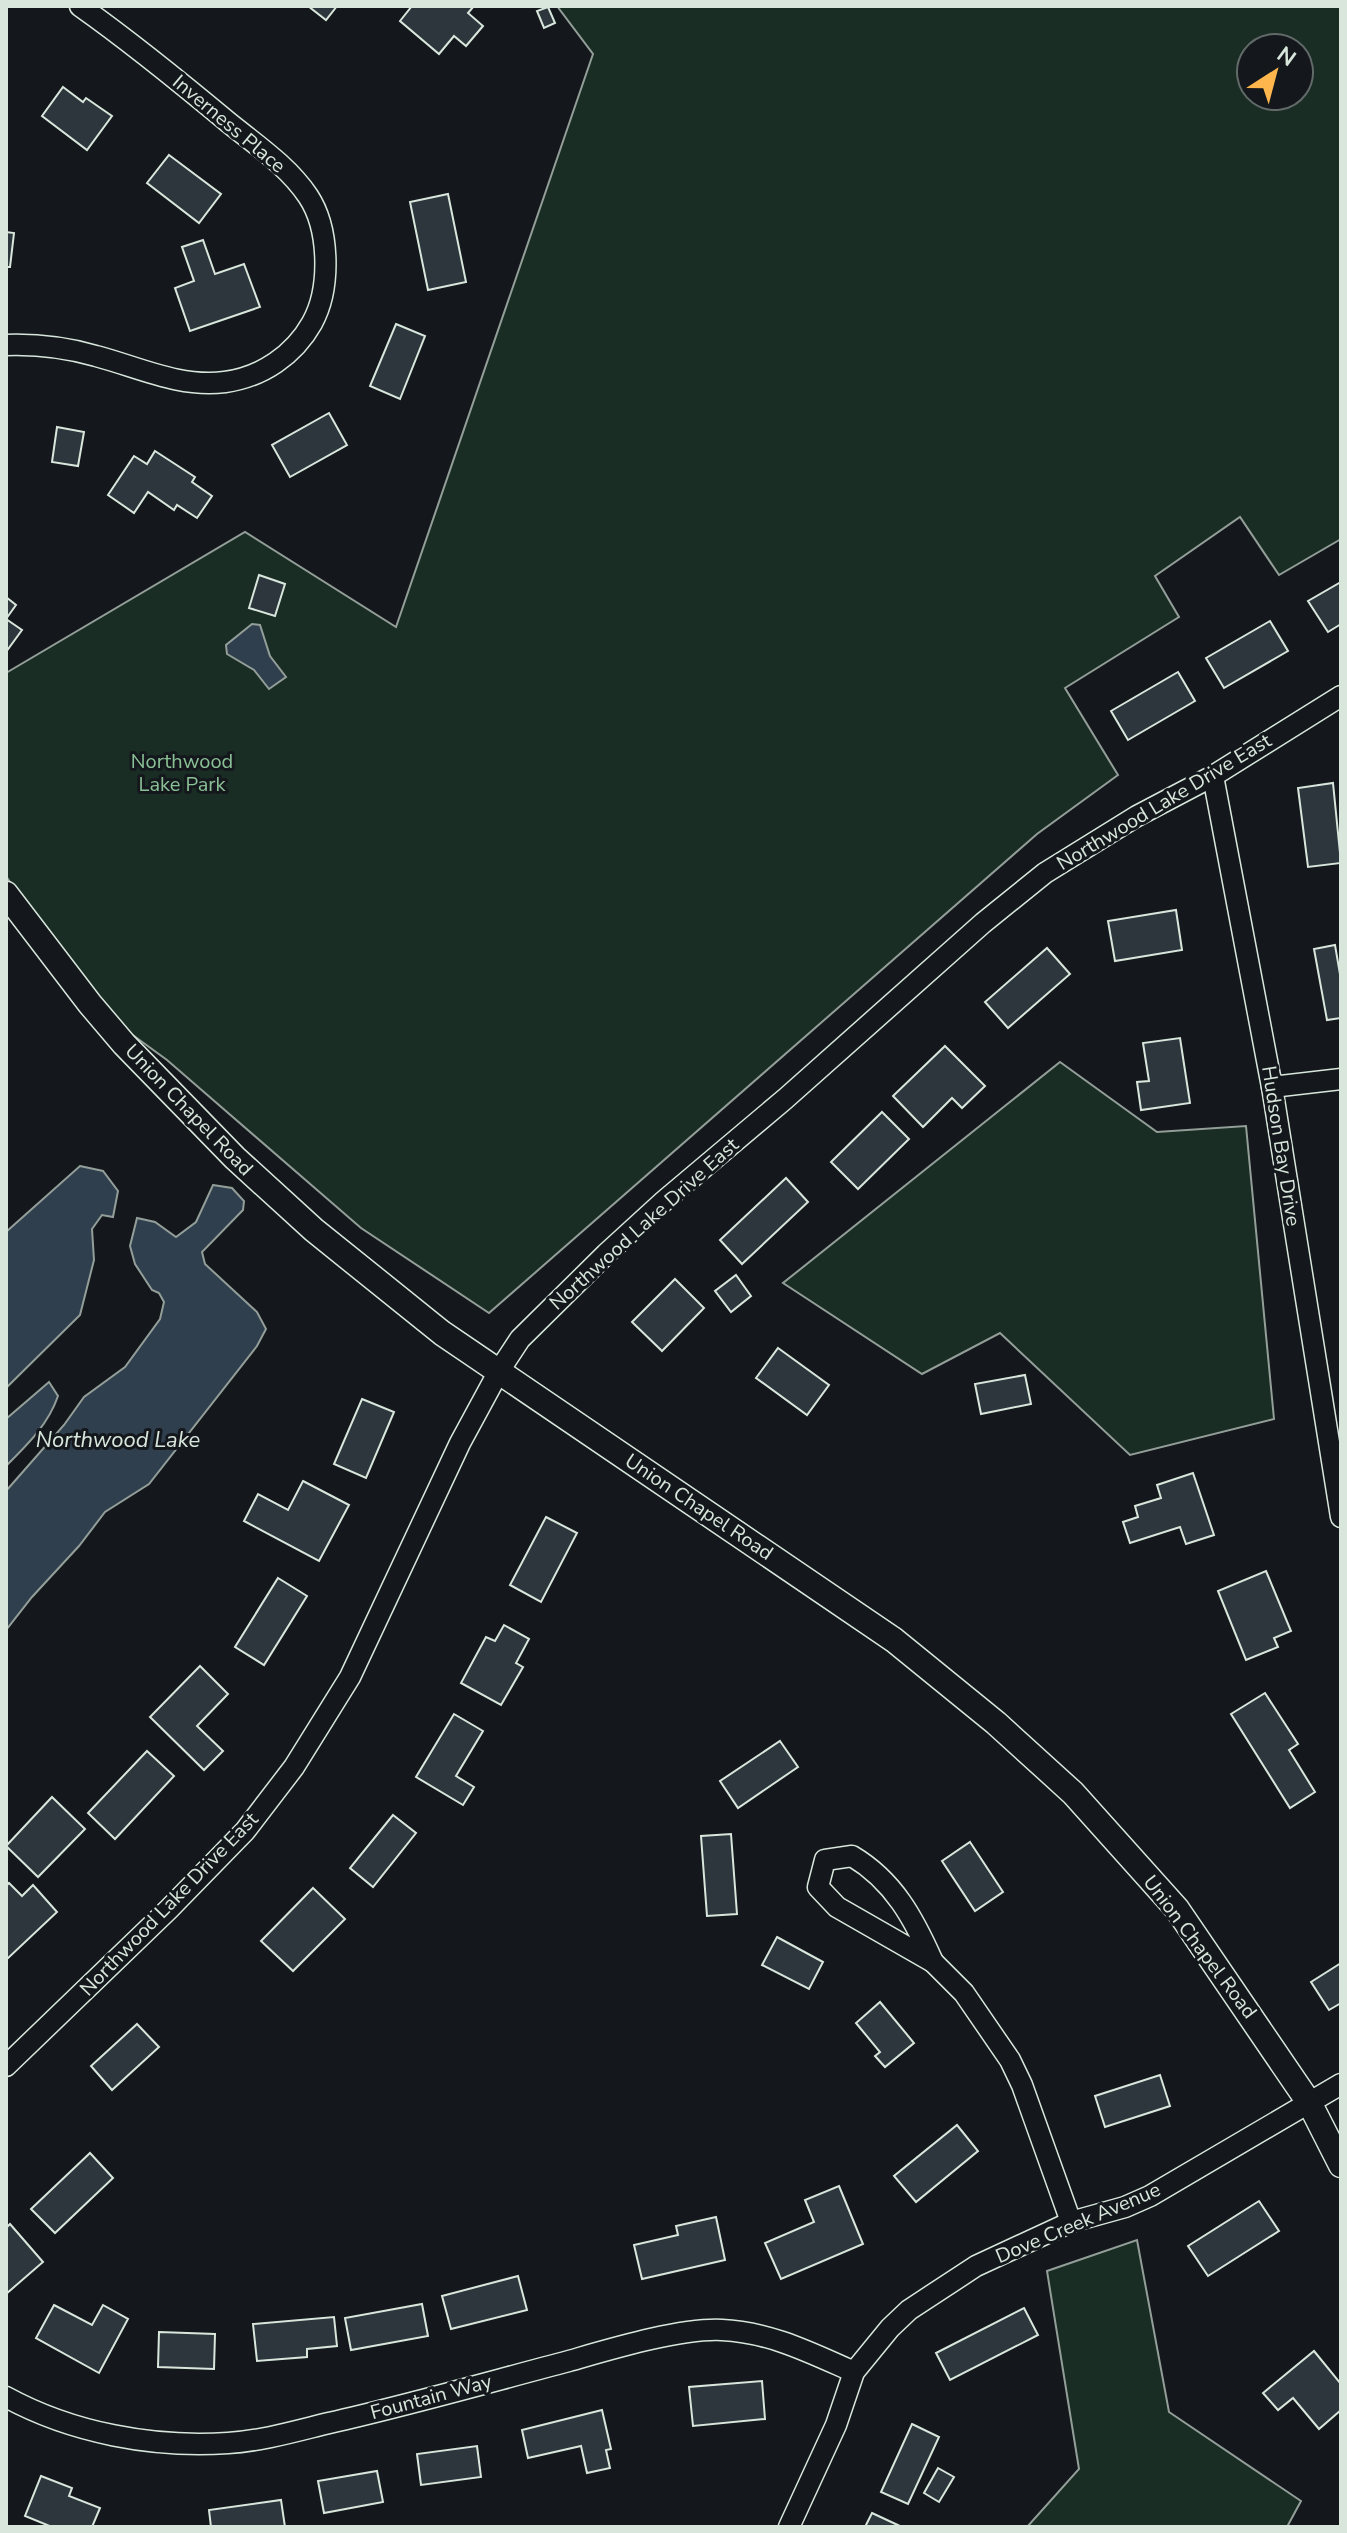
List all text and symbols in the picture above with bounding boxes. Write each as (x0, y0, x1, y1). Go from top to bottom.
north arrow (1235, 32, 1315, 112)
text: N (1271, 40, 1302, 74)
street label: Inverness Place (167, 69, 291, 179)
street label: Northwood Lake Drive East (1052, 727, 1277, 877)
park label: Northwood Lake Park (131, 748, 233, 798)
street label: Union Chapel Road (119, 1038, 259, 1182)
street label: Hudson Bay Drive (1255, 1064, 1307, 1228)
street label: Northwood Lake Drive East (544, 1131, 745, 1316)
water label: Northwood Lake (36, 1425, 200, 1455)
street label: Union Chapel Road (620, 1447, 778, 1567)
street label: Northwood Lake Drive East (74, 1806, 265, 2002)
street label: Union Chapel Road (1137, 1870, 1263, 2024)
street label: Dove Creek Avenue (991, 2176, 1165, 2270)
street label: Fountain Way (367, 2368, 495, 2426)

